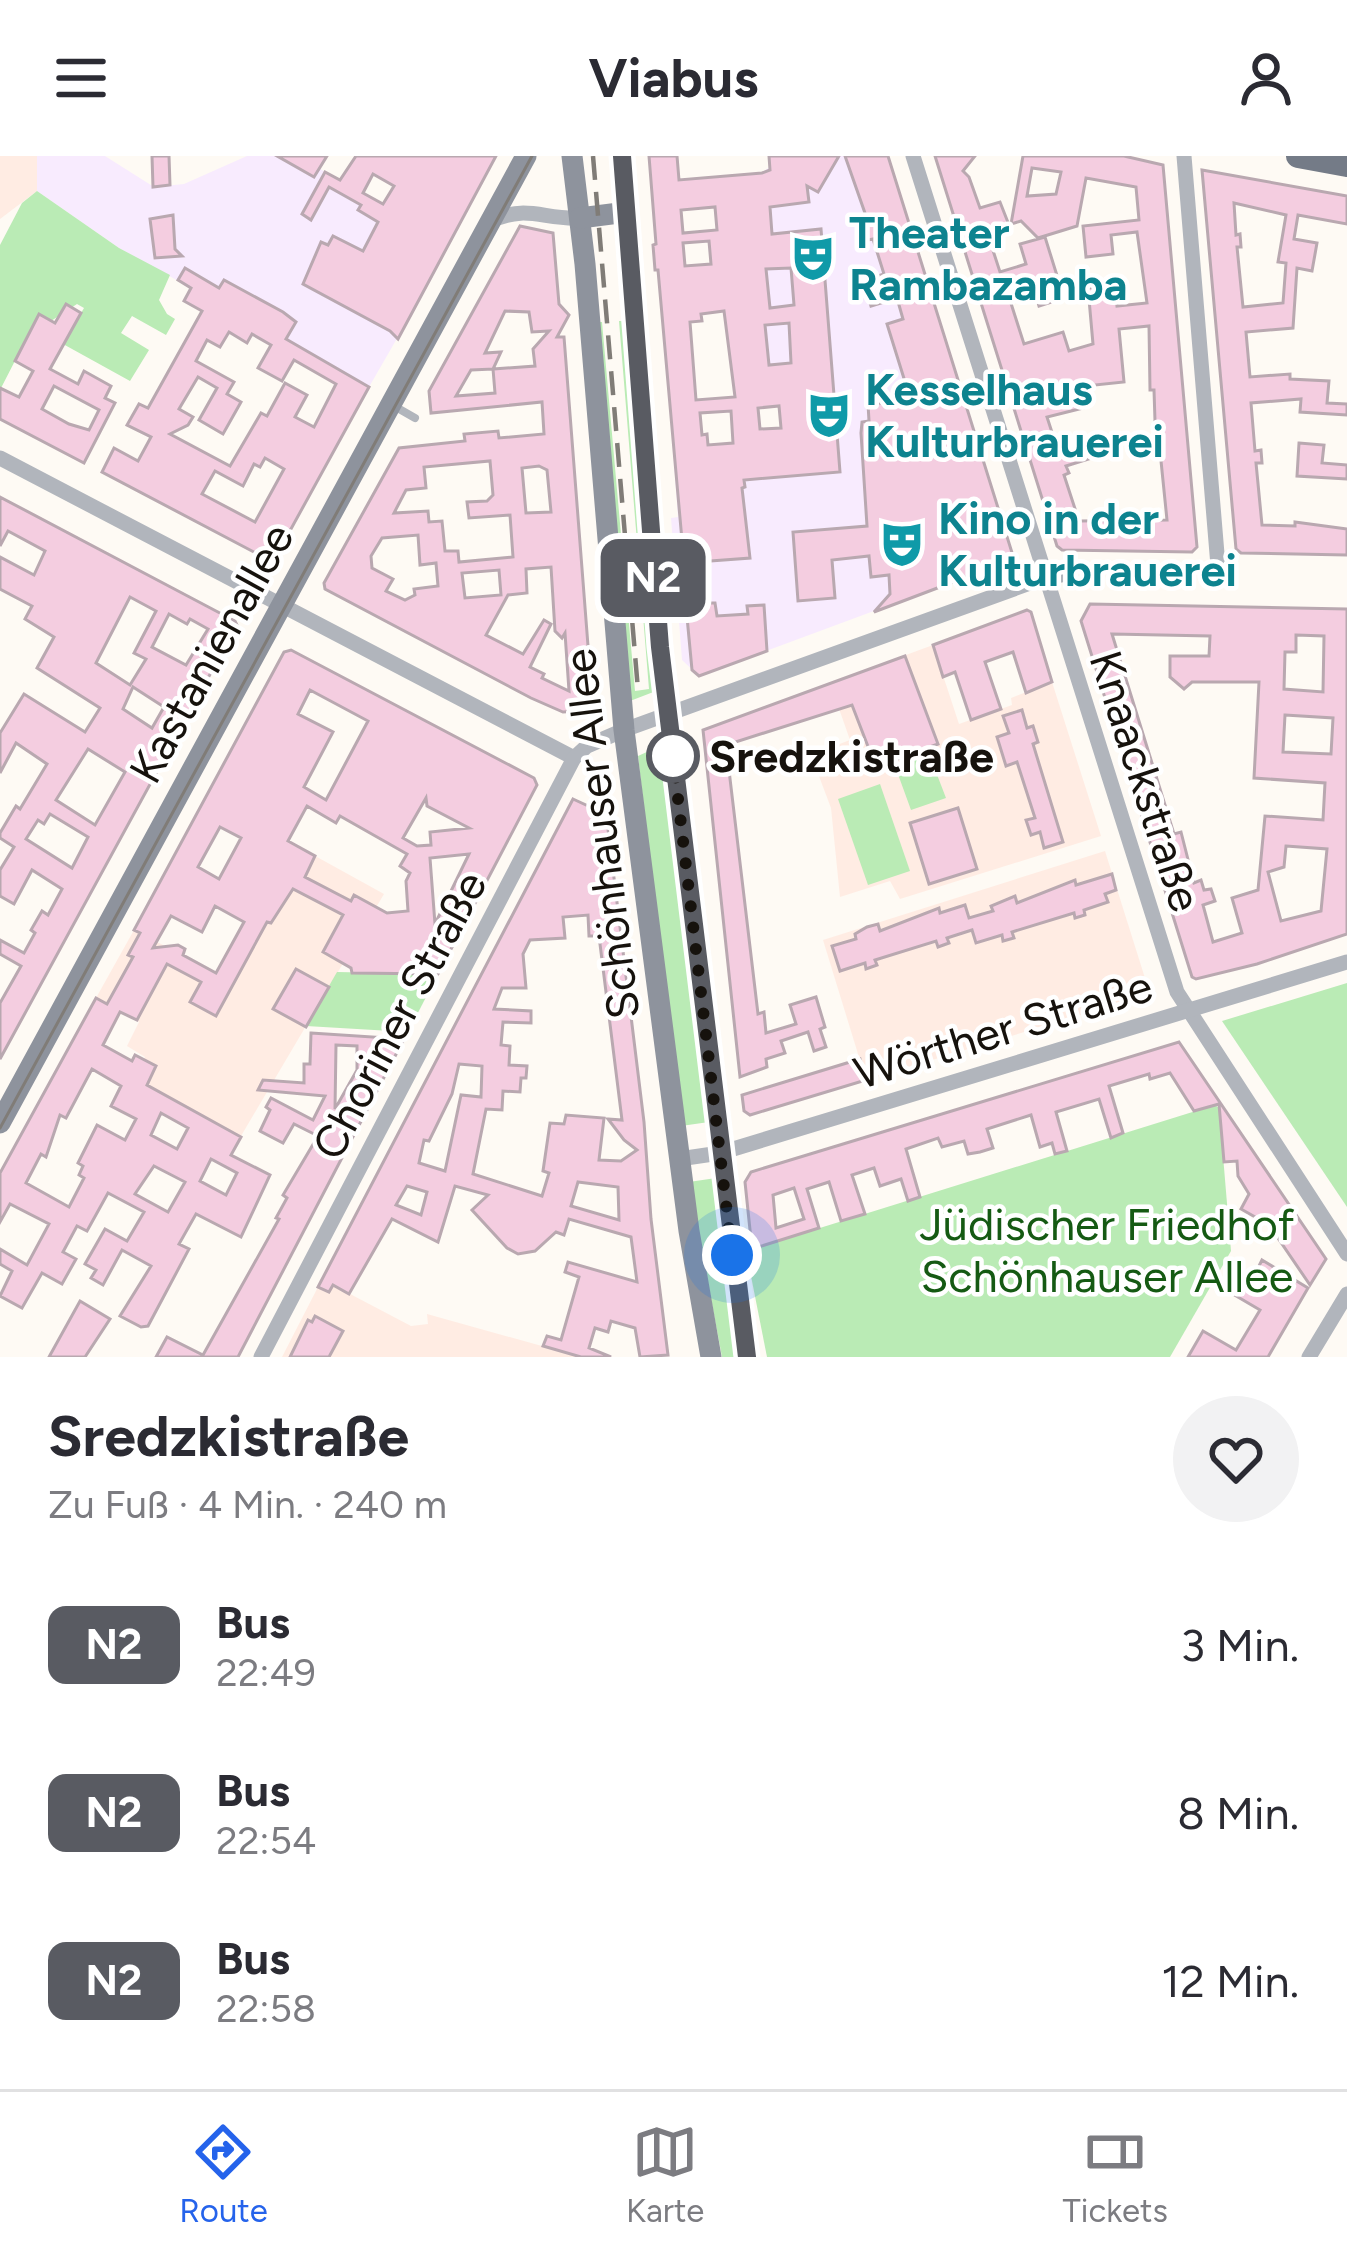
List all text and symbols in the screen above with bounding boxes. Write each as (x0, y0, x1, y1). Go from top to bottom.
icon: menu (48, 45, 114, 111)
icon: person (1233, 45, 1299, 111)
text: Viabus (589, 46, 758, 111)
place label: Theater Rambazamba (849, 205, 1128, 311)
theatre icon: Theater Rambazamba (788, 233, 838, 283)
place label: Kesselhaus Kulturbrauerei (865, 362, 1164, 468)
theatre icon: Kesselhaus Kulturbrauerei (804, 390, 854, 440)
place label: Kino in der Kulturbrauerei (938, 491, 1237, 597)
street label: Kastanienallee (118, 514, 304, 792)
theatre icon: Kino in der Kulturbrauerei (877, 519, 927, 569)
line badge: N2 (599, 539, 707, 617)
text: N2 (625, 552, 681, 603)
street label: Knaackstraße (1079, 644, 1213, 918)
street label: Schönhauser Allee (551, 646, 651, 1022)
place label: Sredzkistraße (709, 729, 994, 783)
marker: Sredzkistraße (648, 731, 698, 781)
street label: Choriner Straße (300, 862, 498, 1168)
street label: Wörther Straße (848, 958, 1158, 1100)
park label: Jüdischer Friedhof Schönhauser Allee (920, 1197, 1295, 1303)
your location (702, 1225, 762, 1285)
button: heart (1173, 1396, 1299, 1522)
text: Sredzkistraße (48, 1402, 409, 1470)
text: Zu Fuß · 4 Min. · 240 m (48, 1481, 447, 1528)
text: Bus (216, 1595, 290, 1649)
text: 3 Min. (1180, 1618, 1299, 1672)
text: N2 (86, 1619, 142, 1670)
text: 22:49 (216, 1649, 316, 1696)
text: Bus (216, 1763, 290, 1817)
text: 8 Min. (1177, 1786, 1299, 1840)
text: N2 (86, 1787, 142, 1838)
text: 22:54 (216, 1817, 316, 1864)
text: Bus (216, 1931, 290, 1985)
text: 12 Min. (1161, 1954, 1299, 2008)
text: N2 (86, 1955, 142, 2006)
text: 22:58 (216, 1985, 316, 2032)
tab: Route (179, 2119, 268, 2230)
tab: Karte (626, 2119, 704, 2230)
tab: Tickets (1063, 2119, 1168, 2230)

